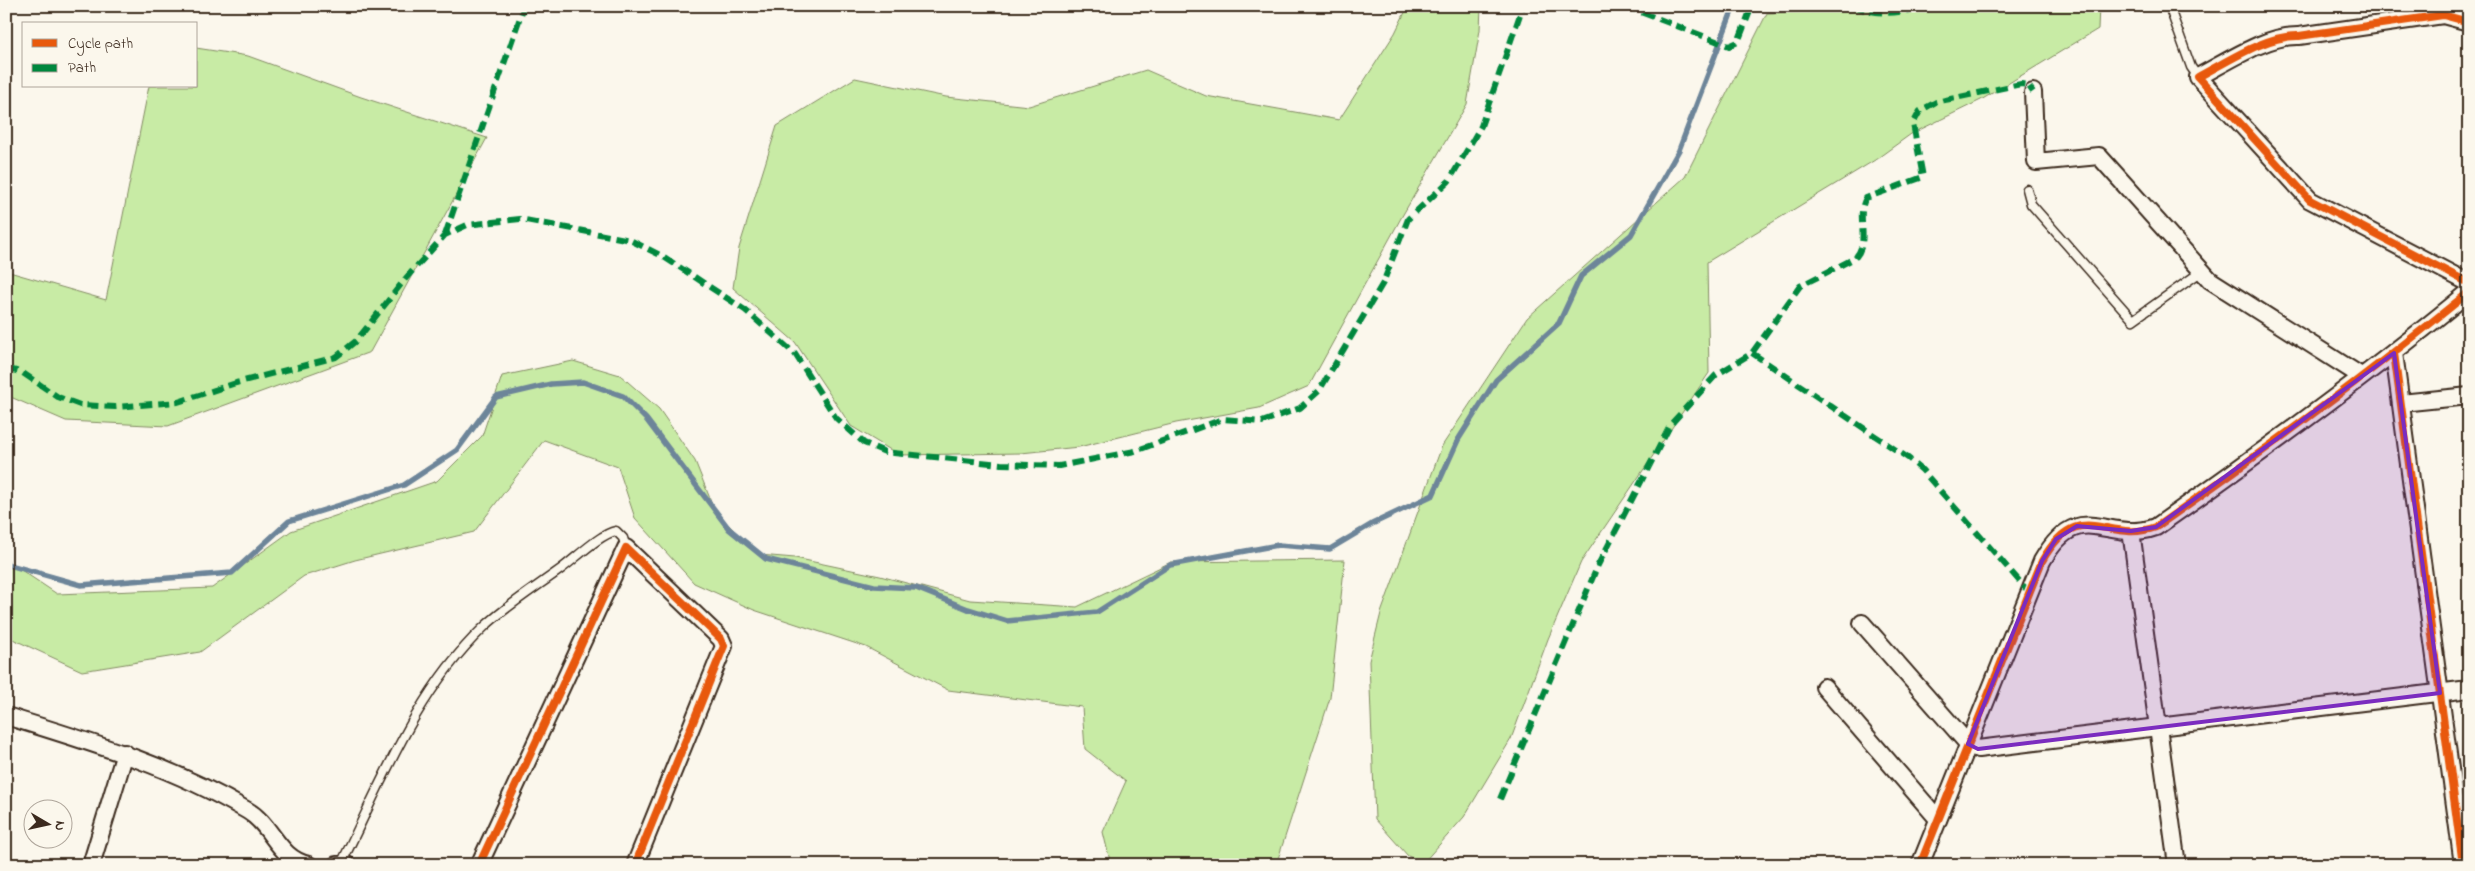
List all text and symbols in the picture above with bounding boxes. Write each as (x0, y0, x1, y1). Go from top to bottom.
legend (22, 22, 198, 88)
text: Cycle path (68, 33, 133, 56)
text: Path (68, 57, 96, 79)
north arrow (22, 798, 72, 848)
text: N (48, 819, 70, 832)

